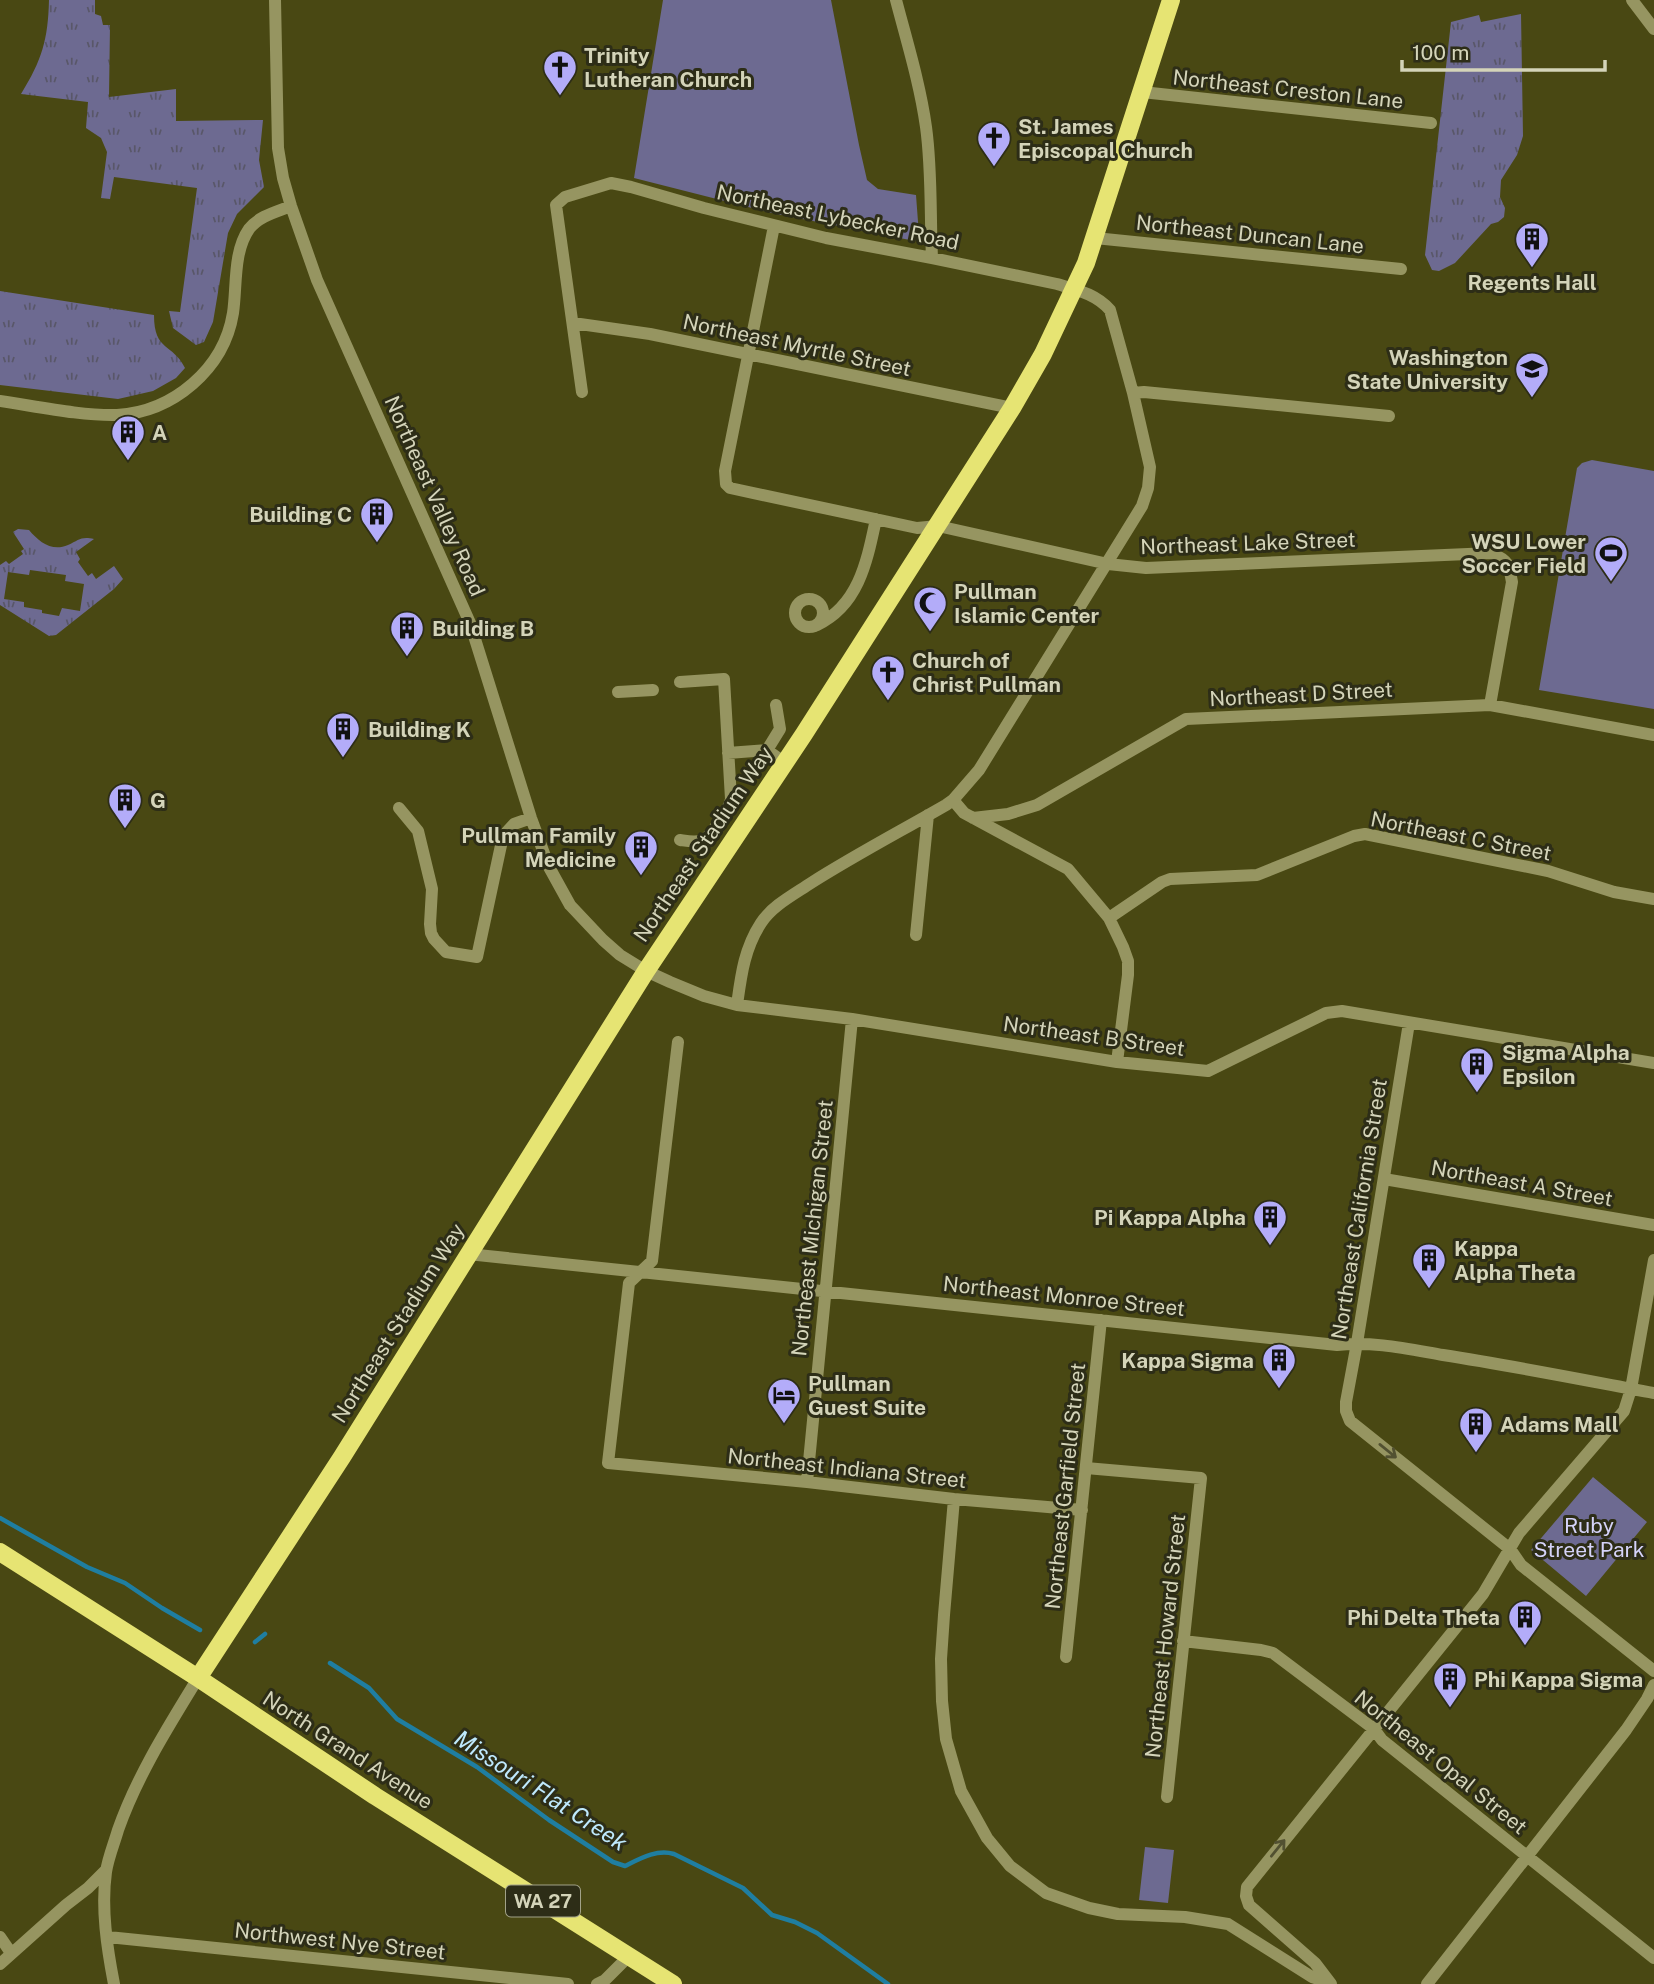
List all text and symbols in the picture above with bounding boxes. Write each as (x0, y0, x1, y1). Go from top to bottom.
scale bar (1402, 28, 1605, 72)
text: 100 m (1412, 40, 1469, 65)
place label: Trinity Lutheran Church (584, 43, 752, 92)
church icon: Trinity Lutheran Church (541, 48, 579, 97)
street label: Northeast Creston Lane (1171, 64, 1405, 114)
place label: St. James Episcopal Church (1018, 114, 1193, 163)
church icon: St. James Episcopal Church (975, 119, 1013, 168)
street label: Northeast Lybecker Road (715, 179, 961, 255)
street label: Northeast Duncan Lane (1135, 210, 1365, 258)
building icon: Regents Hall (1513, 220, 1551, 269)
place label: Regents Hall (1467, 270, 1597, 295)
street label: Northeast Myrtle Street (681, 309, 913, 381)
place label: Washington State University (1347, 345, 1508, 394)
school or university icon: Washington State University (1513, 350, 1551, 399)
street label: Northeast Valley Road (380, 392, 490, 600)
building icon: A (109, 413, 147, 462)
place label: A (152, 420, 167, 445)
building icon: Building C (358, 495, 396, 544)
place label: Building C (249, 502, 352, 527)
street label: Northeast Lake Street (1140, 527, 1356, 559)
place label: WSU Lower Soccer Field (1461, 529, 1586, 578)
sports icon: WSU Lower Soccer Field (1592, 534, 1630, 583)
place label: Pullman Islamic Center (954, 579, 1100, 628)
mosque icon: Pullman Islamic Center (911, 584, 949, 633)
building icon: Building B (388, 609, 426, 658)
place label: Building B (432, 616, 534, 641)
place label: Church of Christ Pullman (912, 648, 1061, 697)
church icon: Church of Christ Pullman (869, 653, 907, 702)
street label: Northeast D Street (1209, 677, 1393, 711)
building icon: Building K (324, 710, 362, 759)
place label: Building K (368, 717, 471, 742)
street label: Northeast Stadium Way (628, 741, 778, 947)
building icon: G (106, 781, 144, 830)
place label: G (150, 788, 166, 813)
street label: Northeast C Street (1369, 806, 1553, 866)
place label: Pullman Family Medicine (461, 823, 616, 872)
building icon: Pullman Family Medicine (622, 828, 660, 877)
street label: Northeast B Street (1002, 1011, 1186, 1061)
place label: Sigma Alpha Epsilon (1502, 1040, 1630, 1089)
building icon: Sigma Alpha Epsilon (1458, 1045, 1496, 1094)
street label: Northeast California Street (1326, 1077, 1392, 1341)
street label: Northeast Michigan Street (786, 1098, 838, 1358)
street label: Northeast A Street (1429, 1155, 1615, 1211)
building icon: Pi Kappa Alpha (1251, 1198, 1289, 1247)
place label: Pi Kappa Alpha (1094, 1205, 1246, 1230)
street label: Northeast Stadium Way (326, 1219, 470, 1427)
place label: Kappa Alpha Theta (1454, 1236, 1576, 1285)
building icon: Kappa Alpha Theta (1410, 1241, 1448, 1290)
street label: Northeast Monroe Street (942, 1271, 1186, 1321)
building icon: Kappa Sigma (1260, 1341, 1298, 1390)
place label: Kappa Sigma (1121, 1348, 1254, 1373)
street label: Northeast Garfield Street (1040, 1361, 1090, 1611)
place label: Pullman Guest Suite (808, 1371, 926, 1420)
hotel icon: Pullman Guest Suite (765, 1376, 803, 1425)
building icon: Adams Mall (1457, 1405, 1495, 1454)
place label: Adams Mall (1500, 1412, 1619, 1437)
street label: Northeast Indiana Street (726, 1443, 968, 1493)
one-way arrow (1378, 1443, 1396, 1459)
street label: Northeast Howard Street (1140, 1513, 1190, 1759)
park label: Ruby Street Park (1533, 1513, 1645, 1562)
building icon: Phi Delta Theta (1506, 1598, 1544, 1647)
place label: Phi Delta Theta (1347, 1605, 1500, 1630)
building icon: Phi Kappa Sigma (1431, 1660, 1469, 1709)
place label: Phi Kappa Sigma (1474, 1667, 1643, 1692)
street label: Northeast Opal Street (1350, 1685, 1532, 1839)
street label: North Grand Avenue (258, 1686, 438, 1814)
water label: Missouri Flat Creek (450, 1724, 633, 1856)
one-way arrow (1271, 1839, 1286, 1858)
road number: WA 27 (506, 1885, 580, 1916)
street label: Northwest Nye Street (233, 1917, 447, 1965)

